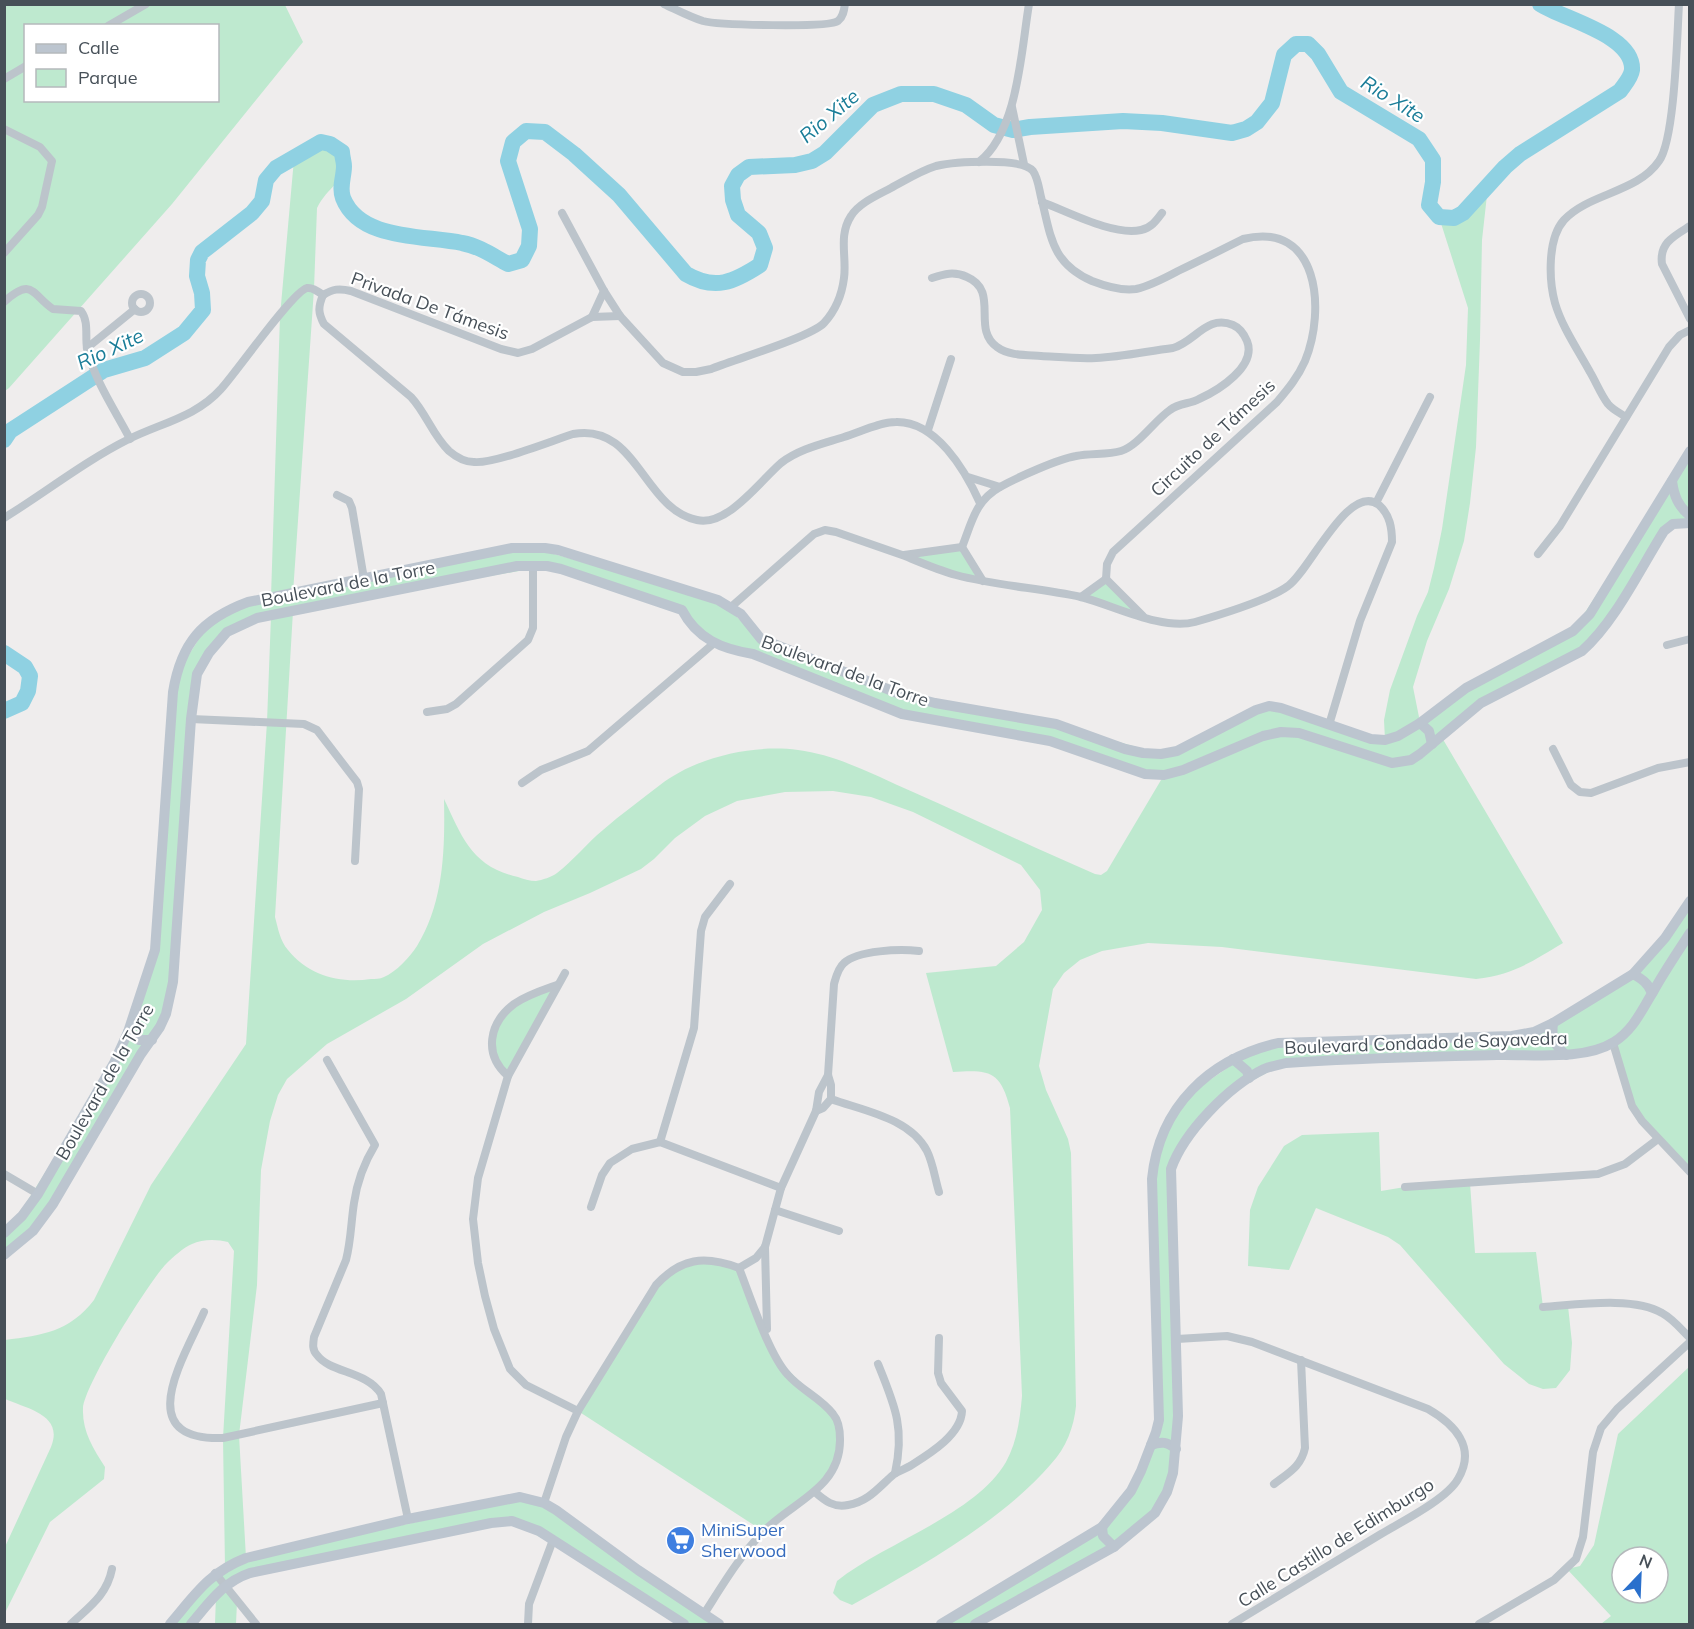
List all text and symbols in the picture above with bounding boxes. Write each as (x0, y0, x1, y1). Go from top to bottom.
legend (24, 24, 219, 102)
text: Calle (78, 36, 119, 59)
text: Parque (78, 66, 137, 89)
water label: Rio Xite (1357, 69, 1430, 128)
water label: Rio Xite (794, 83, 864, 148)
street label: Privada De Támesis (348, 266, 512, 345)
water label: Rio Xite (72, 322, 147, 375)
street label: Circuito de Támesis (1145, 374, 1280, 501)
street label: Boulevard de la Torre (259, 555, 437, 612)
street label: Boulevard de la Torre (758, 630, 932, 712)
street label: Boulevard de la Torre (50, 1000, 159, 1164)
street label: Boulevard Condado de Sayavedra (1284, 1026, 1568, 1059)
street label: Calle Castillo de Edimburgo (1233, 1473, 1438, 1612)
place label: MiniSuper Sherwood (701, 1518, 787, 1562)
supermarket icon: MiniSuper Sherwood (664, 1524, 696, 1556)
north arrow (1610, 1545, 1670, 1605)
text: N (1636, 1550, 1655, 1573)

